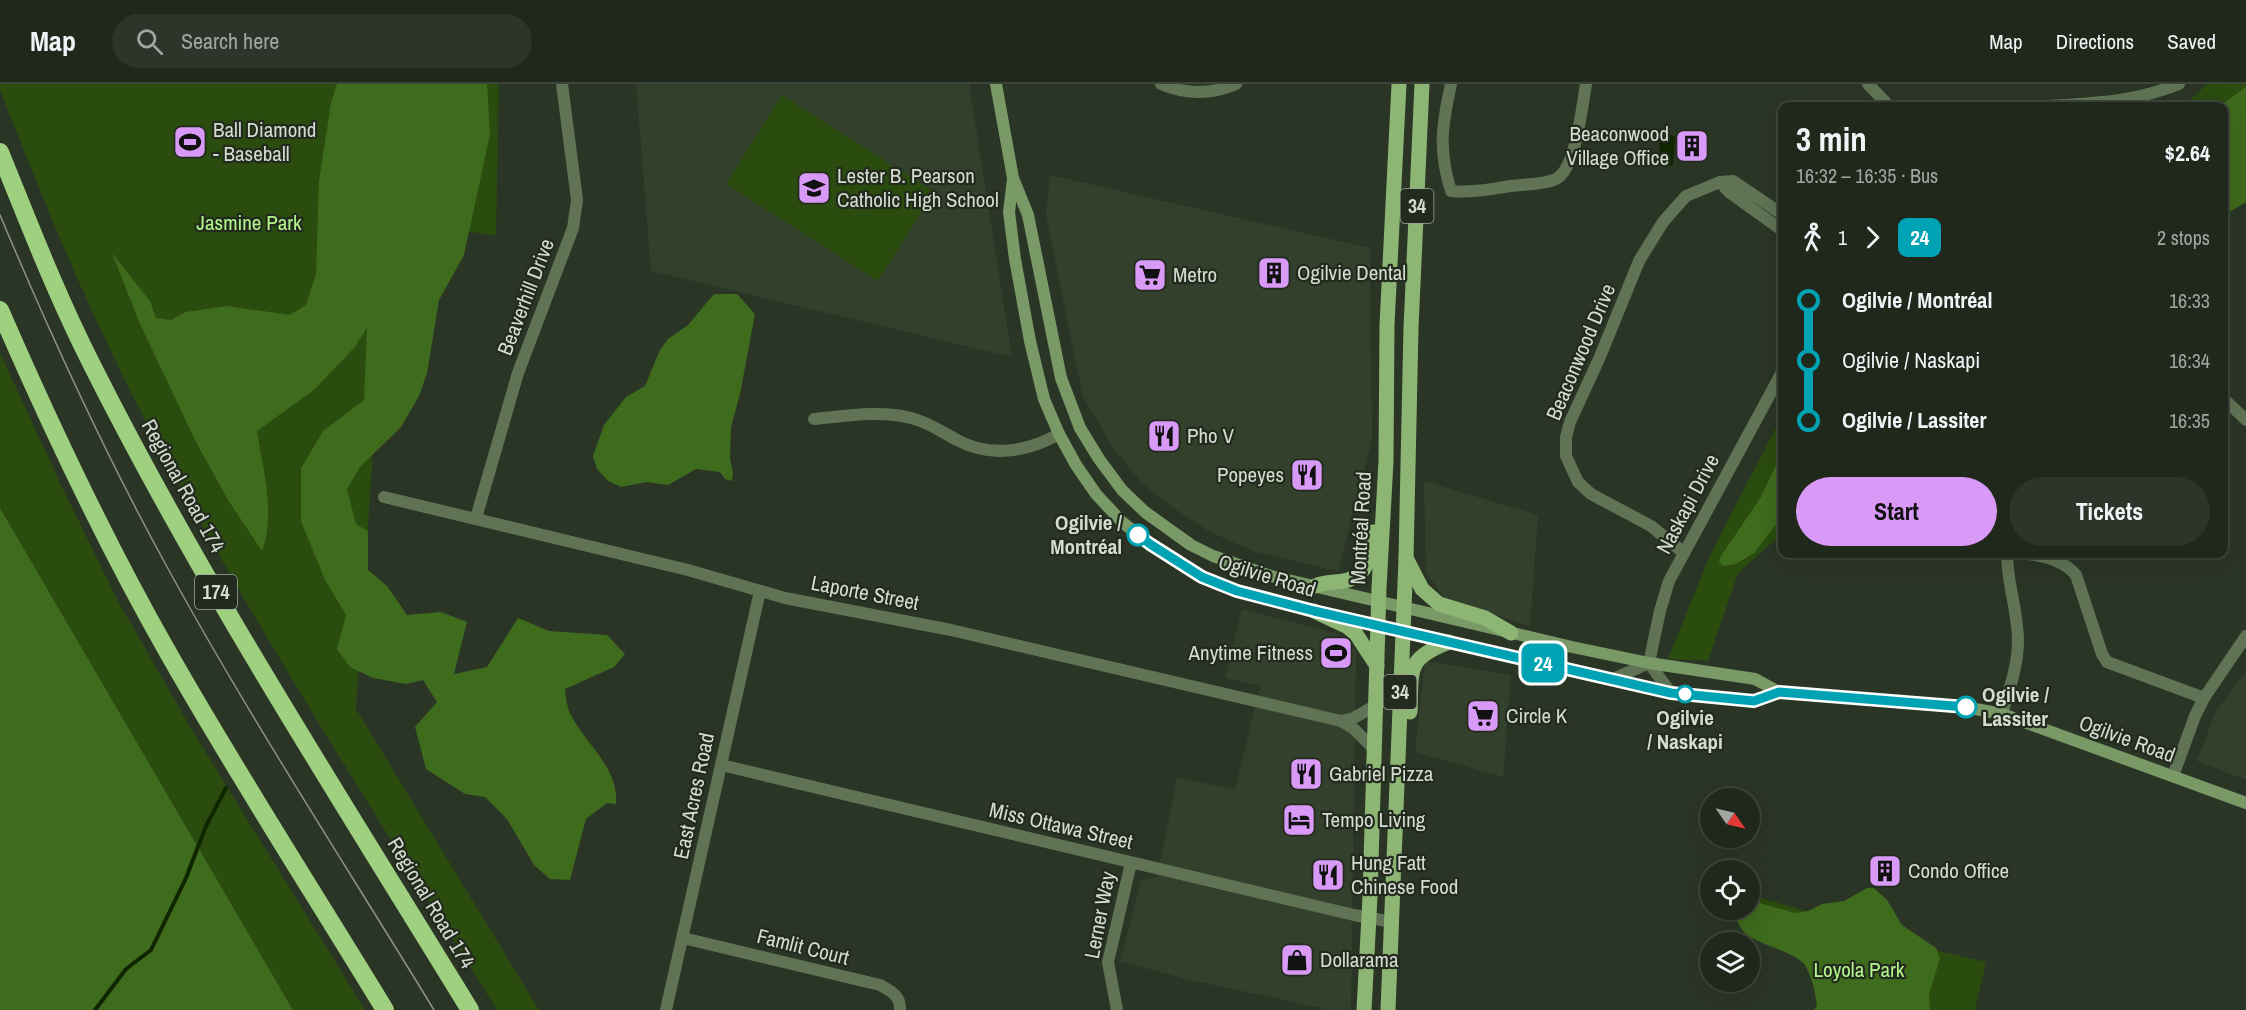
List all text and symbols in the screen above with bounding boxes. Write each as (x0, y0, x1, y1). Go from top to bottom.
search box (112, 14, 532, 68)
text: Map (30, 22, 76, 60)
icon: search (133, 25, 166, 58)
text: Search here (181, 26, 279, 56)
text: Map (1989, 27, 2023, 56)
text: Directions (2056, 27, 2134, 56)
text: Saved (2167, 27, 2216, 56)
place label: Ball Diamond - Baseball (213, 115, 316, 168)
text: 3 min (1796, 117, 1867, 161)
place label: Beaconwood Village Office (1566, 119, 1669, 172)
sports icon: Ball Diamond - Baseball (172, 124, 208, 160)
building icon: Beaconwood Village Office (1674, 128, 1710, 164)
text: $2.64 (2165, 138, 2210, 168)
place label: Lester B. Pearson Catholic High School (837, 161, 999, 214)
text: 16:32 – 16:35 · Bus (1796, 162, 1938, 189)
school or university icon: Lester B. Pearson Catholic High School (796, 170, 832, 206)
road number: 34 (1400, 189, 1434, 223)
park label: Jasmine Park (196, 208, 302, 237)
icon: walk (1796, 221, 1829, 254)
icon: forward (1856, 221, 1889, 254)
text: 24 (1910, 223, 1929, 252)
text: 1 (1838, 224, 1847, 251)
text: 2 stops (2157, 224, 2210, 251)
street label: Beaverhill Drive (490, 234, 561, 359)
building icon: Ogilvie Dental (1256, 255, 1292, 291)
supermarket icon: Metro (1132, 257, 1168, 293)
place label: Ogilvie Dental (1297, 258, 1406, 287)
place label: Metro (1173, 260, 1217, 289)
street label: Beaconwood Drive (1539, 279, 1622, 424)
text: Ogilvie / Montréal (1842, 285, 1992, 315)
text: 16:33 (2169, 287, 2210, 314)
text: Ogilvie / Naskapi (1842, 345, 1980, 375)
text: 16:34 (2169, 347, 2210, 374)
text: Ogilvie / Lassiter (1842, 405, 1986, 435)
text: 16:35 (2169, 407, 2210, 434)
street label: Regional Road 174 (135, 414, 232, 558)
restaurant icon: Pho V (1146, 418, 1182, 454)
place label: Pho V (1187, 421, 1234, 450)
street label: Naskapi Drive (1649, 449, 1726, 559)
restaurant icon: Popeyes (1289, 457, 1325, 493)
place label: Popeyes (1217, 460, 1284, 489)
street label: Montréal Road (1343, 471, 1378, 585)
button: Start (1796, 477, 1997, 546)
button: Tickets (2009, 477, 2210, 546)
place label: Ogilvie / Montréal (1050, 508, 1122, 561)
marker: Ogilvie / Montréal (1127, 524, 1149, 546)
street label: Ogilvie Road (1215, 547, 1319, 604)
street label: Laporte Street (809, 568, 922, 617)
road number: 174 (195, 575, 237, 609)
sports icon: Anytime Fitness (1318, 635, 1354, 671)
place label: Anytime Fitness (1188, 638, 1313, 667)
line badge: 24 (1516, 644, 1570, 682)
text: 24 (1533, 649, 1553, 678)
road number: 34 (1384, 675, 1416, 709)
place label: Ogilvie / Lassiter (1982, 680, 2049, 733)
marker: Ogilvie / Naskapi (1676, 685, 1694, 703)
marker: Ogilvie / Lassiter (1955, 696, 1977, 718)
supermarket icon: Circle K (1465, 698, 1501, 734)
place label: Circle K (1506, 701, 1568, 730)
place label: Ogilvie / Naskapi (1647, 703, 1723, 756)
street label: Ogilvie Road (2075, 708, 2179, 769)
street label: East Acres Road (666, 730, 721, 862)
restaurant icon: Gabriel Pizza (1288, 756, 1324, 792)
place label: Gabriel Pizza (1329, 759, 1434, 788)
north arrow (1700, 788, 1760, 848)
map controls (1700, 788, 1760, 992)
street label: Miss Ottawa Street (987, 795, 1136, 856)
hotel icon: Tempo Living (1281, 802, 1317, 838)
place label: Tempo Living (1322, 805, 1426, 834)
street label: Regional Road 174 (381, 832, 482, 974)
place label: Hung Fatt Chinese Food (1351, 848, 1458, 901)
building icon: Condo Office (1867, 853, 1903, 889)
place label: Condo Office (1908, 856, 2009, 885)
restaurant icon: Hung Fatt Chinese Food (1310, 857, 1346, 893)
button: locate (1700, 860, 1760, 920)
street label: Lerner Way (1077, 868, 1122, 961)
street label: Famlit Court (754, 921, 852, 972)
button: layers (1700, 932, 1760, 992)
shop icon: Dollarama (1279, 942, 1315, 978)
place label: Dollarama (1320, 945, 1399, 974)
park label: Loyola Park (1814, 955, 1905, 984)

